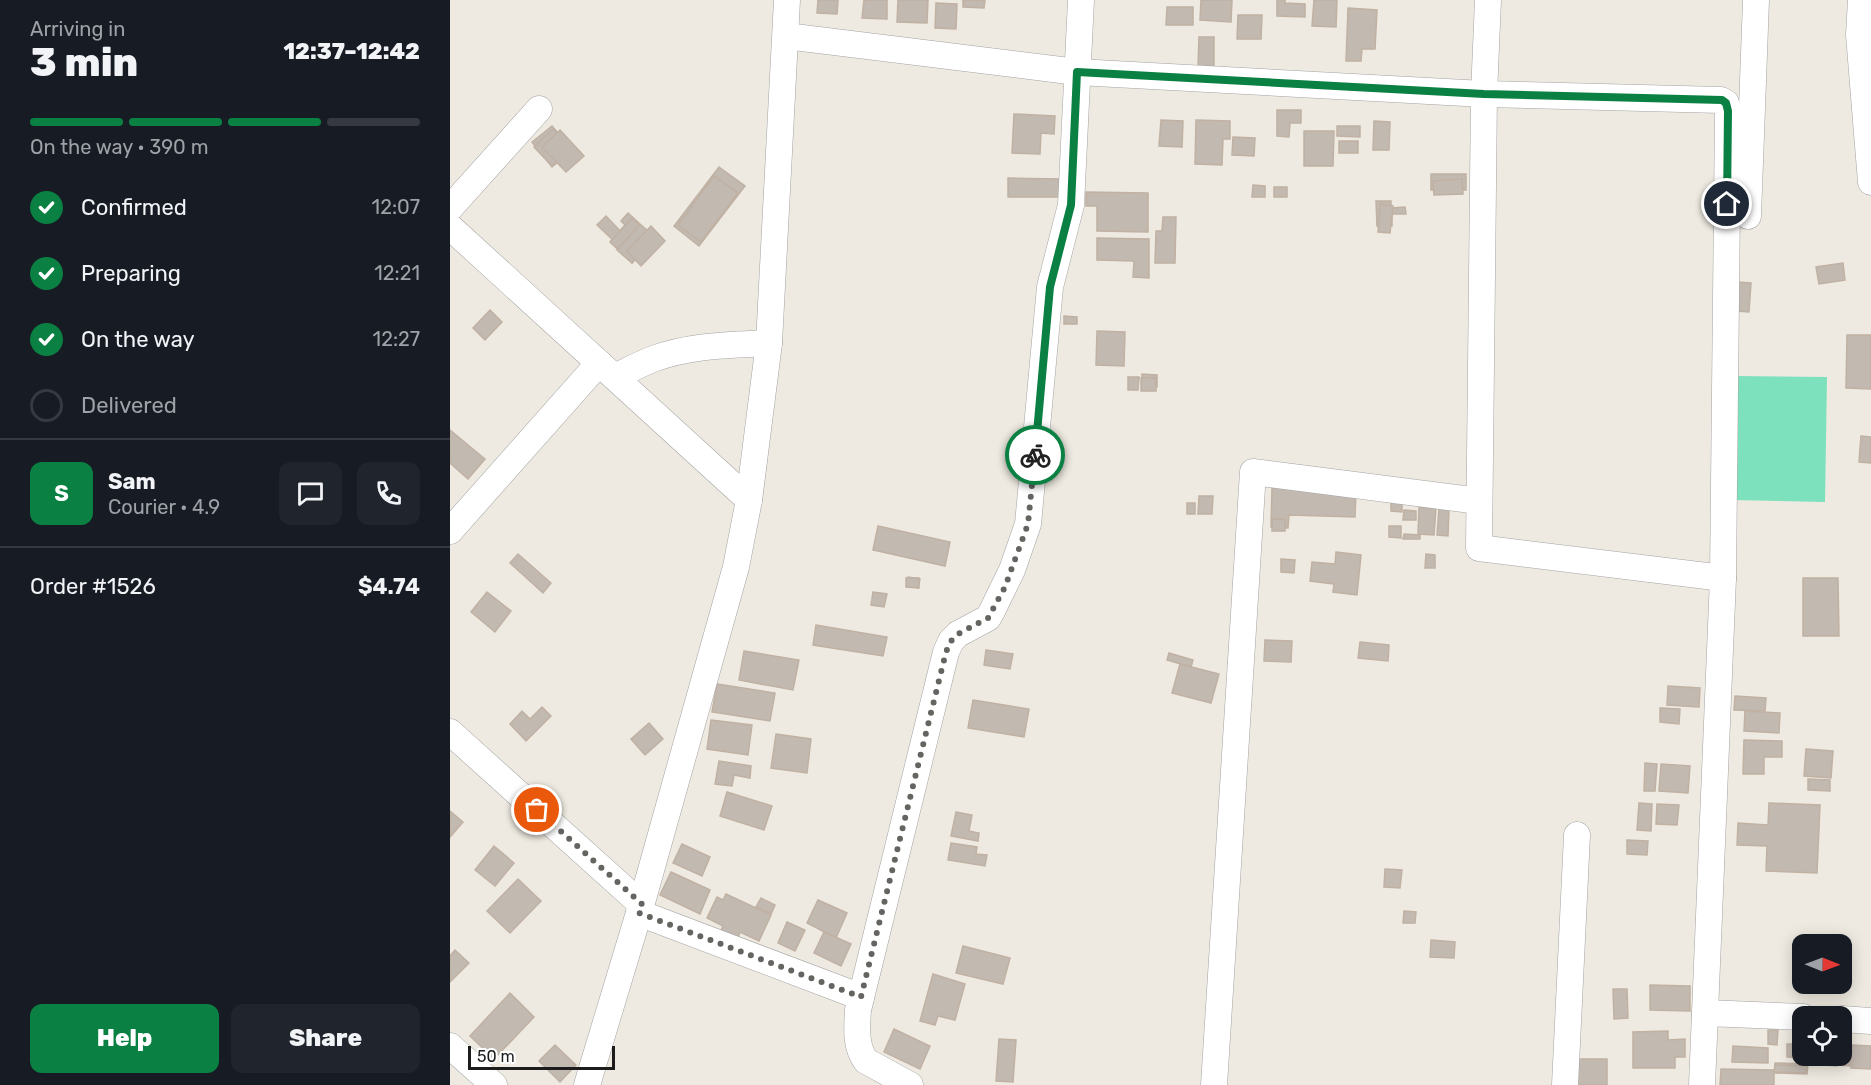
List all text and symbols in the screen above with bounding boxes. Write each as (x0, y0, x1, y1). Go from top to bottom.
text: Arriving in (30, 17, 125, 41)
text: 12:37–12:42 (283, 38, 420, 65)
text: 3 min (30, 40, 138, 86)
text: On the way · 390 m (30, 135, 209, 159)
pin (1701, 178, 1752, 229)
icon: home (1710, 187, 1743, 220)
icon: check (30, 191, 63, 224)
text: Confirmed (81, 194, 187, 221)
text: 12:07 (372, 195, 420, 219)
icon: check (30, 257, 63, 290)
text: Preparing (81, 260, 181, 287)
text: 12:21 (374, 261, 420, 285)
icon: check (30, 323, 63, 356)
text: On the way (81, 326, 195, 353)
text: 12:27 (373, 327, 420, 351)
text: Delivered (81, 392, 177, 419)
courier (1005, 425, 1065, 485)
icon: bike (1019, 439, 1052, 472)
button: chat (279, 462, 342, 525)
button: phone (357, 462, 420, 525)
text: Sam (108, 468, 156, 495)
text: S (54, 480, 69, 507)
text: Courier · 4.9 (108, 495, 220, 519)
text: Order #1526 (30, 573, 156, 600)
text: $4.74 (358, 573, 420, 600)
pin (511, 784, 562, 835)
icon: bag (520, 793, 553, 826)
north arrow (1792, 934, 1852, 994)
map controls (1792, 934, 1852, 1066)
button: Help (30, 1004, 219, 1073)
button: Share (231, 1004, 420, 1073)
button: locate (1792, 1006, 1852, 1066)
scale bar (468, 1043, 615, 1070)
text: 50 m (477, 1047, 515, 1066)

